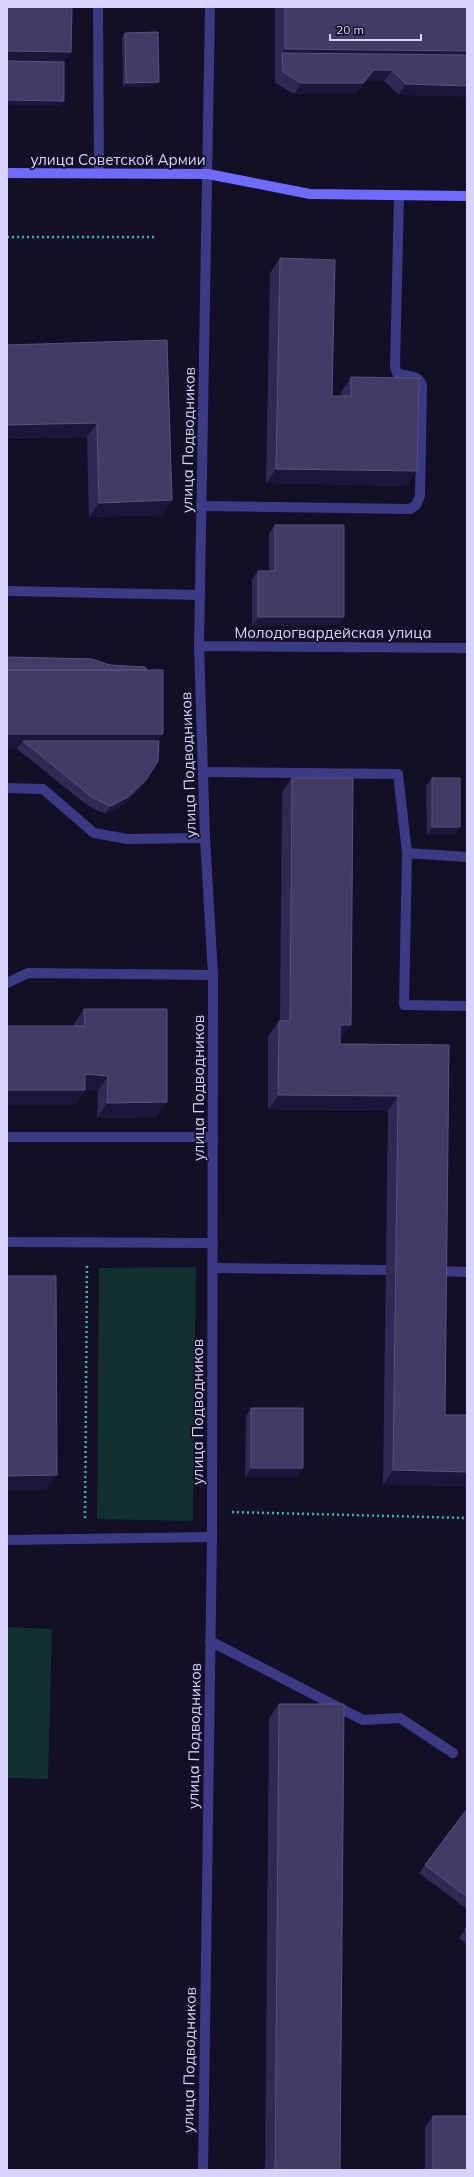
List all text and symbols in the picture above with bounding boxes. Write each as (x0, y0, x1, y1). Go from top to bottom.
scale bar (330, 16, 421, 42)
text: 20 m (336, 22, 364, 37)
street label: улица Советской Армии (30, 150, 206, 169)
street label: улица Подводников (177, 367, 199, 513)
street label: Молодогвардейская улица (234, 623, 432, 642)
street label: улица Подводников (176, 692, 200, 838)
street label: улица Подводников (189, 1015, 208, 1161)
street label: улица Подводников (188, 1339, 207, 1485)
street label: улица Подводников (183, 1663, 205, 1809)
street label: улица Подводников (178, 1987, 200, 2133)

